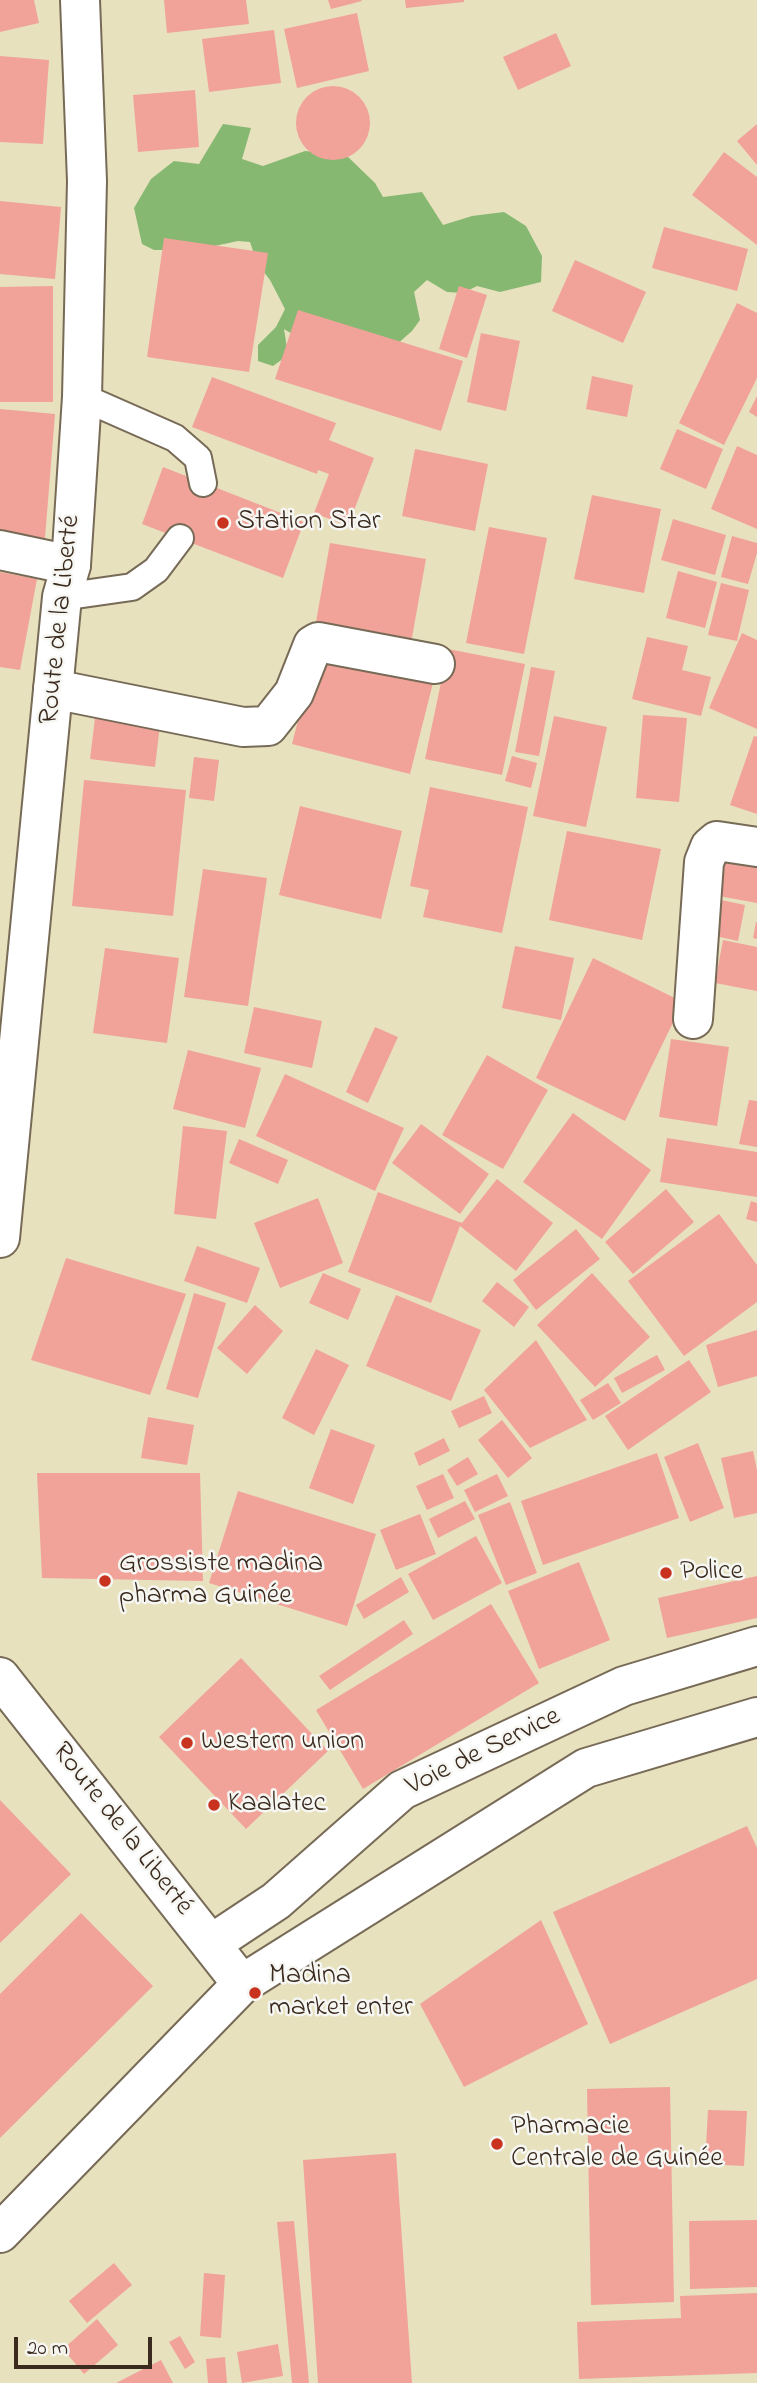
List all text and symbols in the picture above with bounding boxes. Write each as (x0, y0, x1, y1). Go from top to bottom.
place label: Station Star (237, 506, 380, 540)
street label: Route de la Liberté (34, 514, 90, 726)
marker: Station Star (215, 515, 231, 531)
place label: Grossiste madina pharma Guinée (119, 1548, 323, 1614)
place label: Police (680, 1556, 743, 1590)
marker: Police (658, 1565, 674, 1581)
marker: Grossiste madina pharma Guinée (97, 1573, 113, 1589)
street label: Voie de Service (401, 1701, 567, 1805)
place label: Western union (201, 1726, 364, 1760)
marker: Western union (179, 1735, 195, 1751)
street label: Route de la Liberté (43, 1737, 199, 1923)
place label: Kaalatec (228, 1788, 326, 1822)
marker: Kaalatec (206, 1797, 222, 1813)
place label: Madina market enter (269, 1960, 413, 2026)
marker: Madina market enter (247, 1985, 263, 2001)
place label: Pharmacie Centrale de Guinée (511, 2111, 723, 2177)
marker: Pharmacie Centrale de Guinée (489, 2136, 505, 2152)
scale bar (18, 2324, 156, 2368)
text: 20 m (27, 2334, 68, 2364)

